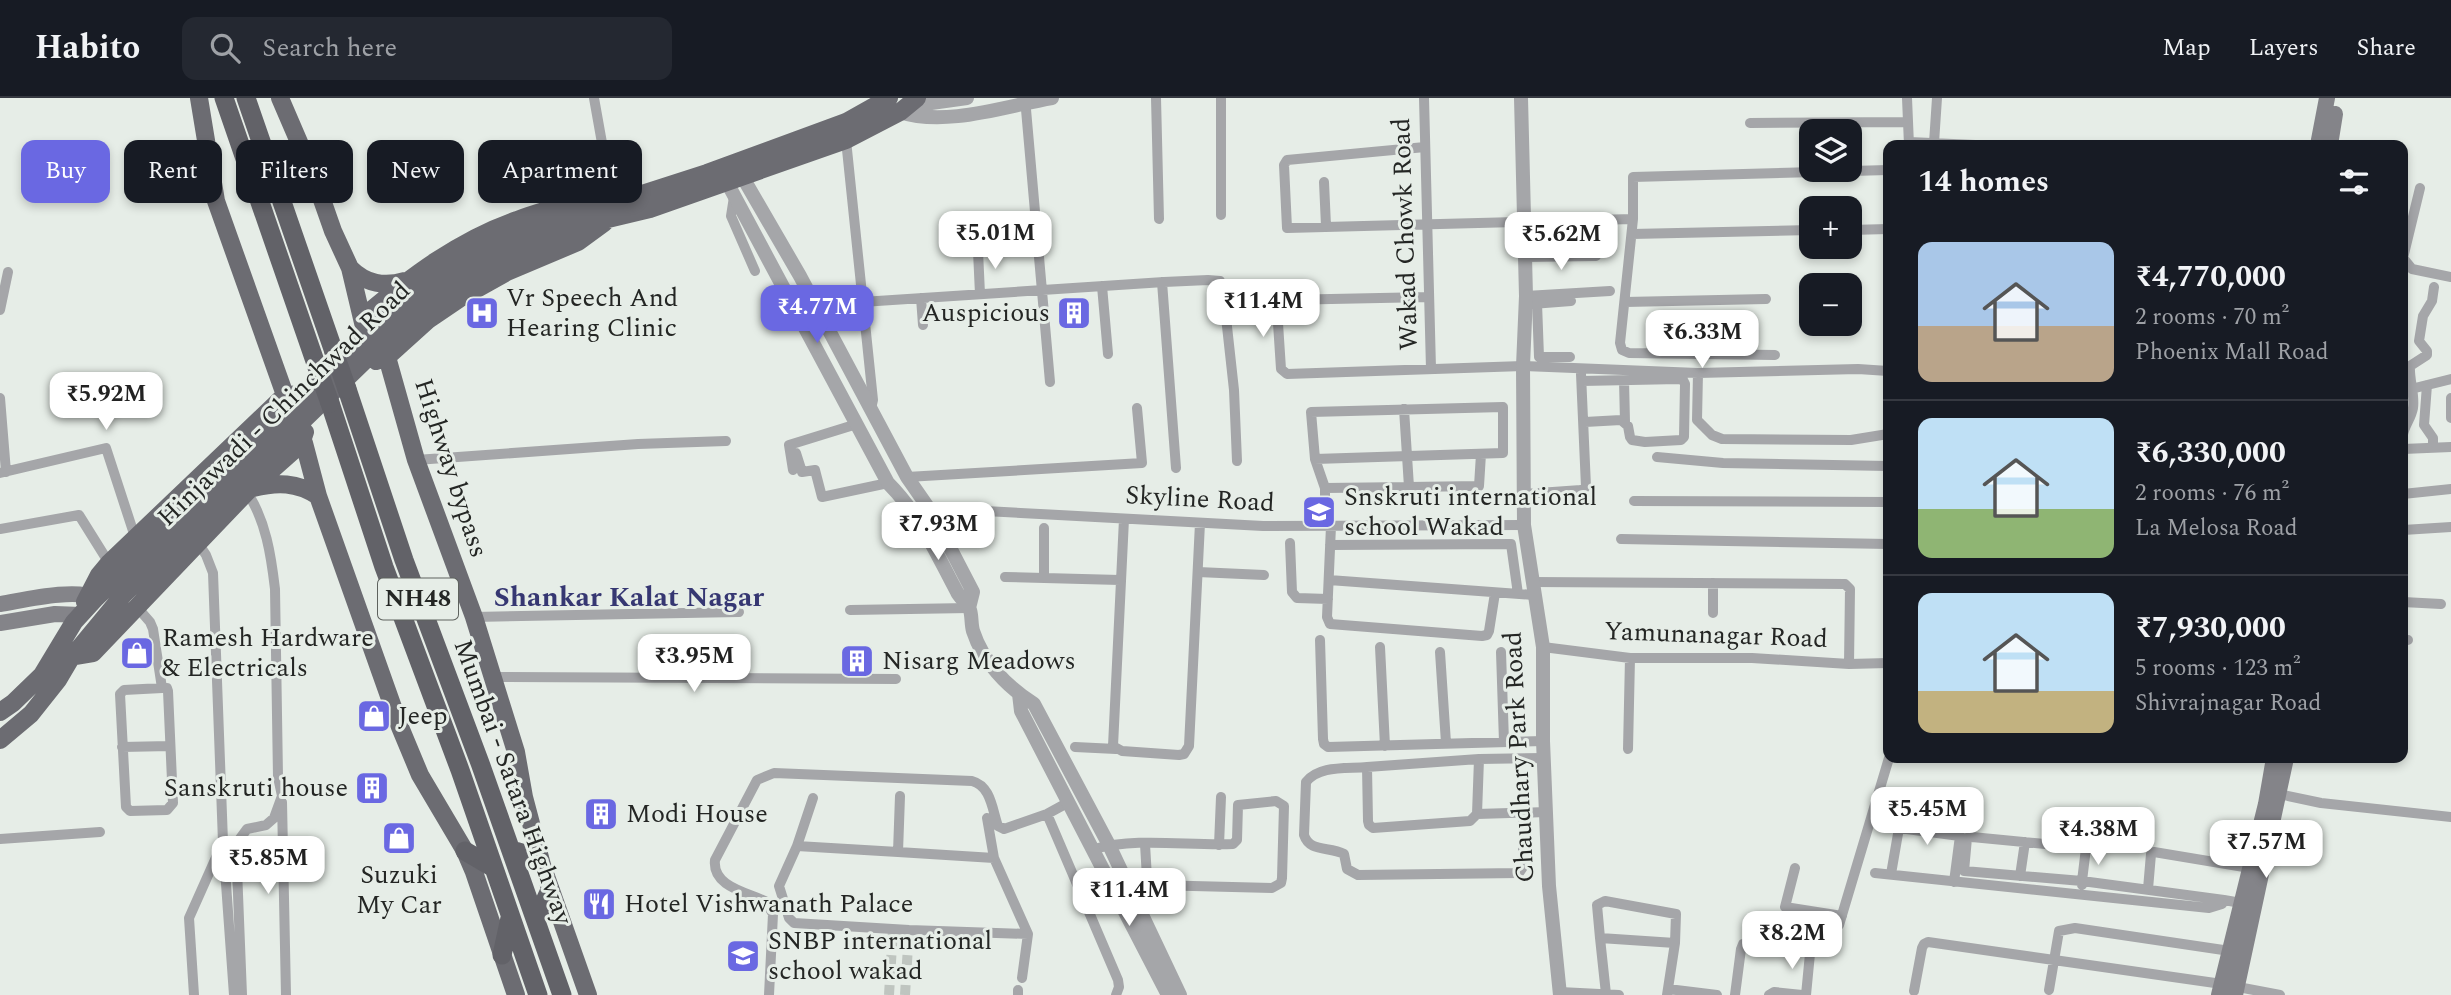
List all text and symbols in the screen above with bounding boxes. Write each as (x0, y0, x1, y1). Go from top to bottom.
search box (182, 17, 672, 80)
text: Habito (35, 23, 140, 73)
text: Search here (262, 28, 397, 68)
icon: search (206, 29, 244, 67)
text: Map (2162, 30, 2211, 66)
text: Layers (2249, 30, 2319, 66)
text: Share (2357, 30, 2416, 66)
street label: Wakad Chowk Road (1381, 117, 1429, 351)
map controls (1799, 119, 1862, 336)
button: layers (1799, 119, 1862, 182)
chip: Buy (21, 140, 110, 203)
chip: Rent (124, 140, 222, 203)
chip: Filters (236, 140, 353, 203)
chip: New (367, 140, 464, 203)
chip: Apartment (478, 140, 642, 203)
text: 14 homes (1918, 159, 2049, 205)
icon: filters (2335, 163, 2373, 201)
button: + (1799, 196, 1862, 259)
pin: ₹5.01M (938, 212, 1052, 271)
pin: ₹5.62M (1504, 212, 1618, 272)
text: ₹5.01M (955, 216, 1035, 251)
text: ₹5.62M (1521, 217, 1601, 252)
text: ₹4,770,000 (2135, 254, 2286, 300)
icon: home (1974, 270, 2058, 354)
street label: Hinjawadi - Chinchwad Road (148, 272, 420, 536)
button: − (1799, 273, 1862, 336)
place label: Vr Speech And Hearing Clinic (506, 278, 678, 348)
pin: ₹11.4M (1206, 280, 1320, 339)
text: ₹11.4M (1223, 284, 1303, 319)
pin: ₹4.77M (760, 286, 874, 345)
text: ₹4.77M (777, 290, 857, 325)
place label: Auspicious (922, 293, 1050, 333)
hospital icon: Vr Speech And Hearing Clinic (463, 294, 501, 332)
building icon: Auspicious (1055, 294, 1093, 332)
text: 2 rooms · 70 m² (2135, 300, 2289, 335)
pin: ₹6.33M (1645, 310, 1759, 370)
text: ₹6.33M (1662, 315, 1742, 350)
text: Phoenix Mall Road (2135, 335, 2329, 370)
pin: ₹5.92M (49, 372, 163, 432)
street label: Highway bypass (403, 373, 499, 563)
text: ₹5.92M (66, 377, 146, 412)
text: ₹6,330,000 (2135, 430, 2286, 476)
icon: home (1974, 446, 2058, 530)
street label: Skyline Road (1124, 475, 1276, 523)
text: 2 rooms · 76 m² (2135, 476, 2289, 511)
place label: Snskruti international school Wakad (1344, 477, 1597, 547)
school or university icon: Snskruti international school Wakad (1300, 493, 1338, 531)
pin: ₹7.93M (881, 503, 995, 562)
text: ₹7.93M (898, 507, 978, 542)
text: La Melosa Road (2135, 511, 2298, 546)
district label: Shankar Kalat Nagar (494, 576, 764, 619)
road number: NH48 (378, 578, 458, 620)
text: ₹7,930,000 (2135, 605, 2286, 651)
street label: Yamunanagar Road (1603, 611, 1829, 659)
place label: Ramesh Hardware & Electricals (162, 618, 374, 688)
icon: home (1974, 621, 2058, 705)
street label: Chaudhary Park Road (1492, 630, 1546, 884)
shop icon: Ramesh Hardware & Electricals (118, 634, 156, 672)
street label: Mumbai - Satara Highway (443, 634, 584, 932)
pin: ₹3.95M (637, 634, 751, 694)
text: ₹3.95M (654, 639, 734, 674)
place label: Nisarg Meadows (882, 641, 1076, 681)
building icon: Nisarg Meadows (838, 642, 876, 680)
text: 5 rooms · 123 m² (2135, 651, 2301, 686)
text: Shivrajnagar Road (2135, 686, 2321, 721)
place label: Jeep (398, 696, 448, 736)
shop icon: Jeep (355, 697, 393, 735)
place label: Sanskruti house (164, 768, 348, 808)
building icon: Sanskruti house (353, 769, 391, 807)
pin: ₹5.45M (1870, 788, 1984, 847)
text: ₹5.45M (1887, 792, 1967, 827)
place label: Modi House (626, 794, 768, 834)
building icon: Modi House (582, 795, 620, 833)
pin: ₹4.38M (2041, 808, 2155, 867)
text: ₹4.38M (2058, 812, 2138, 847)
shop icon: Suzuki My Car (380, 819, 418, 857)
pin: ₹7.57M (2209, 820, 2323, 880)
text: ₹7.57M (2226, 825, 2306, 860)
pin: ₹5.85M (211, 836, 325, 896)
text: ₹5.85M (228, 841, 308, 876)
place label: Suzuki My Car (356, 855, 442, 925)
pin: ₹11.4M (1072, 868, 1186, 928)
text: ₹11.4M (1089, 873, 1169, 908)
place label: Hotel Vishwanath Palace (624, 884, 913, 924)
restaurant icon: Hotel Vishwanath Palace (580, 885, 618, 923)
pin: ₹8.2M (1743, 912, 1841, 971)
text: ₹8.2M (1758, 916, 1826, 951)
place label: SNBP international school wakad (768, 921, 992, 991)
school or university icon: SNBP international school wakad (724, 937, 762, 975)

